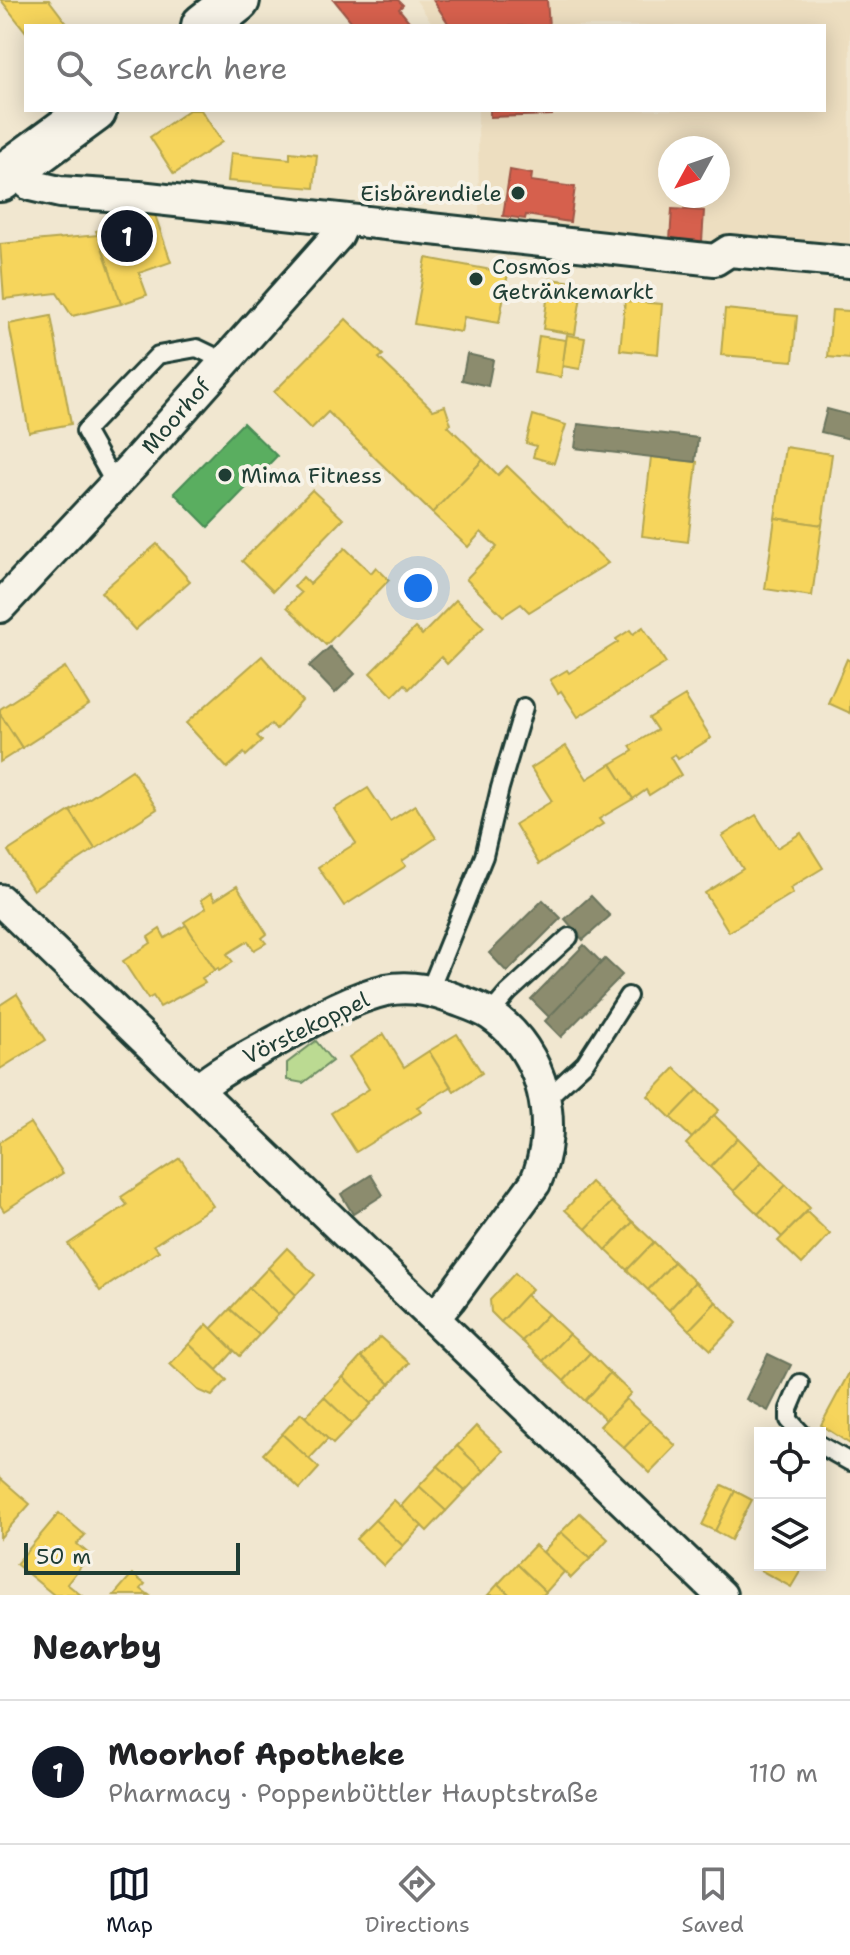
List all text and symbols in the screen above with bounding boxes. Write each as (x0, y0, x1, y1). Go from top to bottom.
search box (24, 24, 826, 112)
icon: search (52, 46, 96, 90)
text: Search here (116, 48, 287, 89)
north arrow (658, 136, 730, 208)
place label: Eisbärendiele (360, 179, 502, 208)
marker: Eisbärendiele (509, 184, 527, 202)
pin: 1 (101, 206, 153, 266)
place label: Cosmos Getränkemarkt (492, 252, 654, 306)
marker: Cosmos Getränkemarkt (467, 270, 485, 288)
street label: Moorhof (135, 371, 218, 460)
place label: Mima Fitness (241, 461, 382, 490)
marker: Mima Fitness (216, 466, 234, 484)
your location (398, 568, 438, 608)
street label: Vörstekoppel (238, 985, 374, 1071)
map controls (754, 1427, 826, 1571)
button: locate (754, 1427, 826, 1499)
button: layers (754, 1499, 826, 1571)
scale bar (24, 1539, 240, 1575)
text: 50 m (36, 1542, 91, 1571)
text: Nearby (32, 1624, 162, 1670)
text: Moorhof Apotheke (108, 1734, 405, 1775)
text: 1 (52, 1755, 64, 1790)
text: 110 m (748, 1755, 818, 1790)
text: Pharmacy · Poppenbüttler Hauptstraße (108, 1775, 599, 1810)
tab: Map (106, 1862, 153, 1939)
tab: Directions (365, 1862, 470, 1939)
tab: Saved (682, 1862, 744, 1939)

